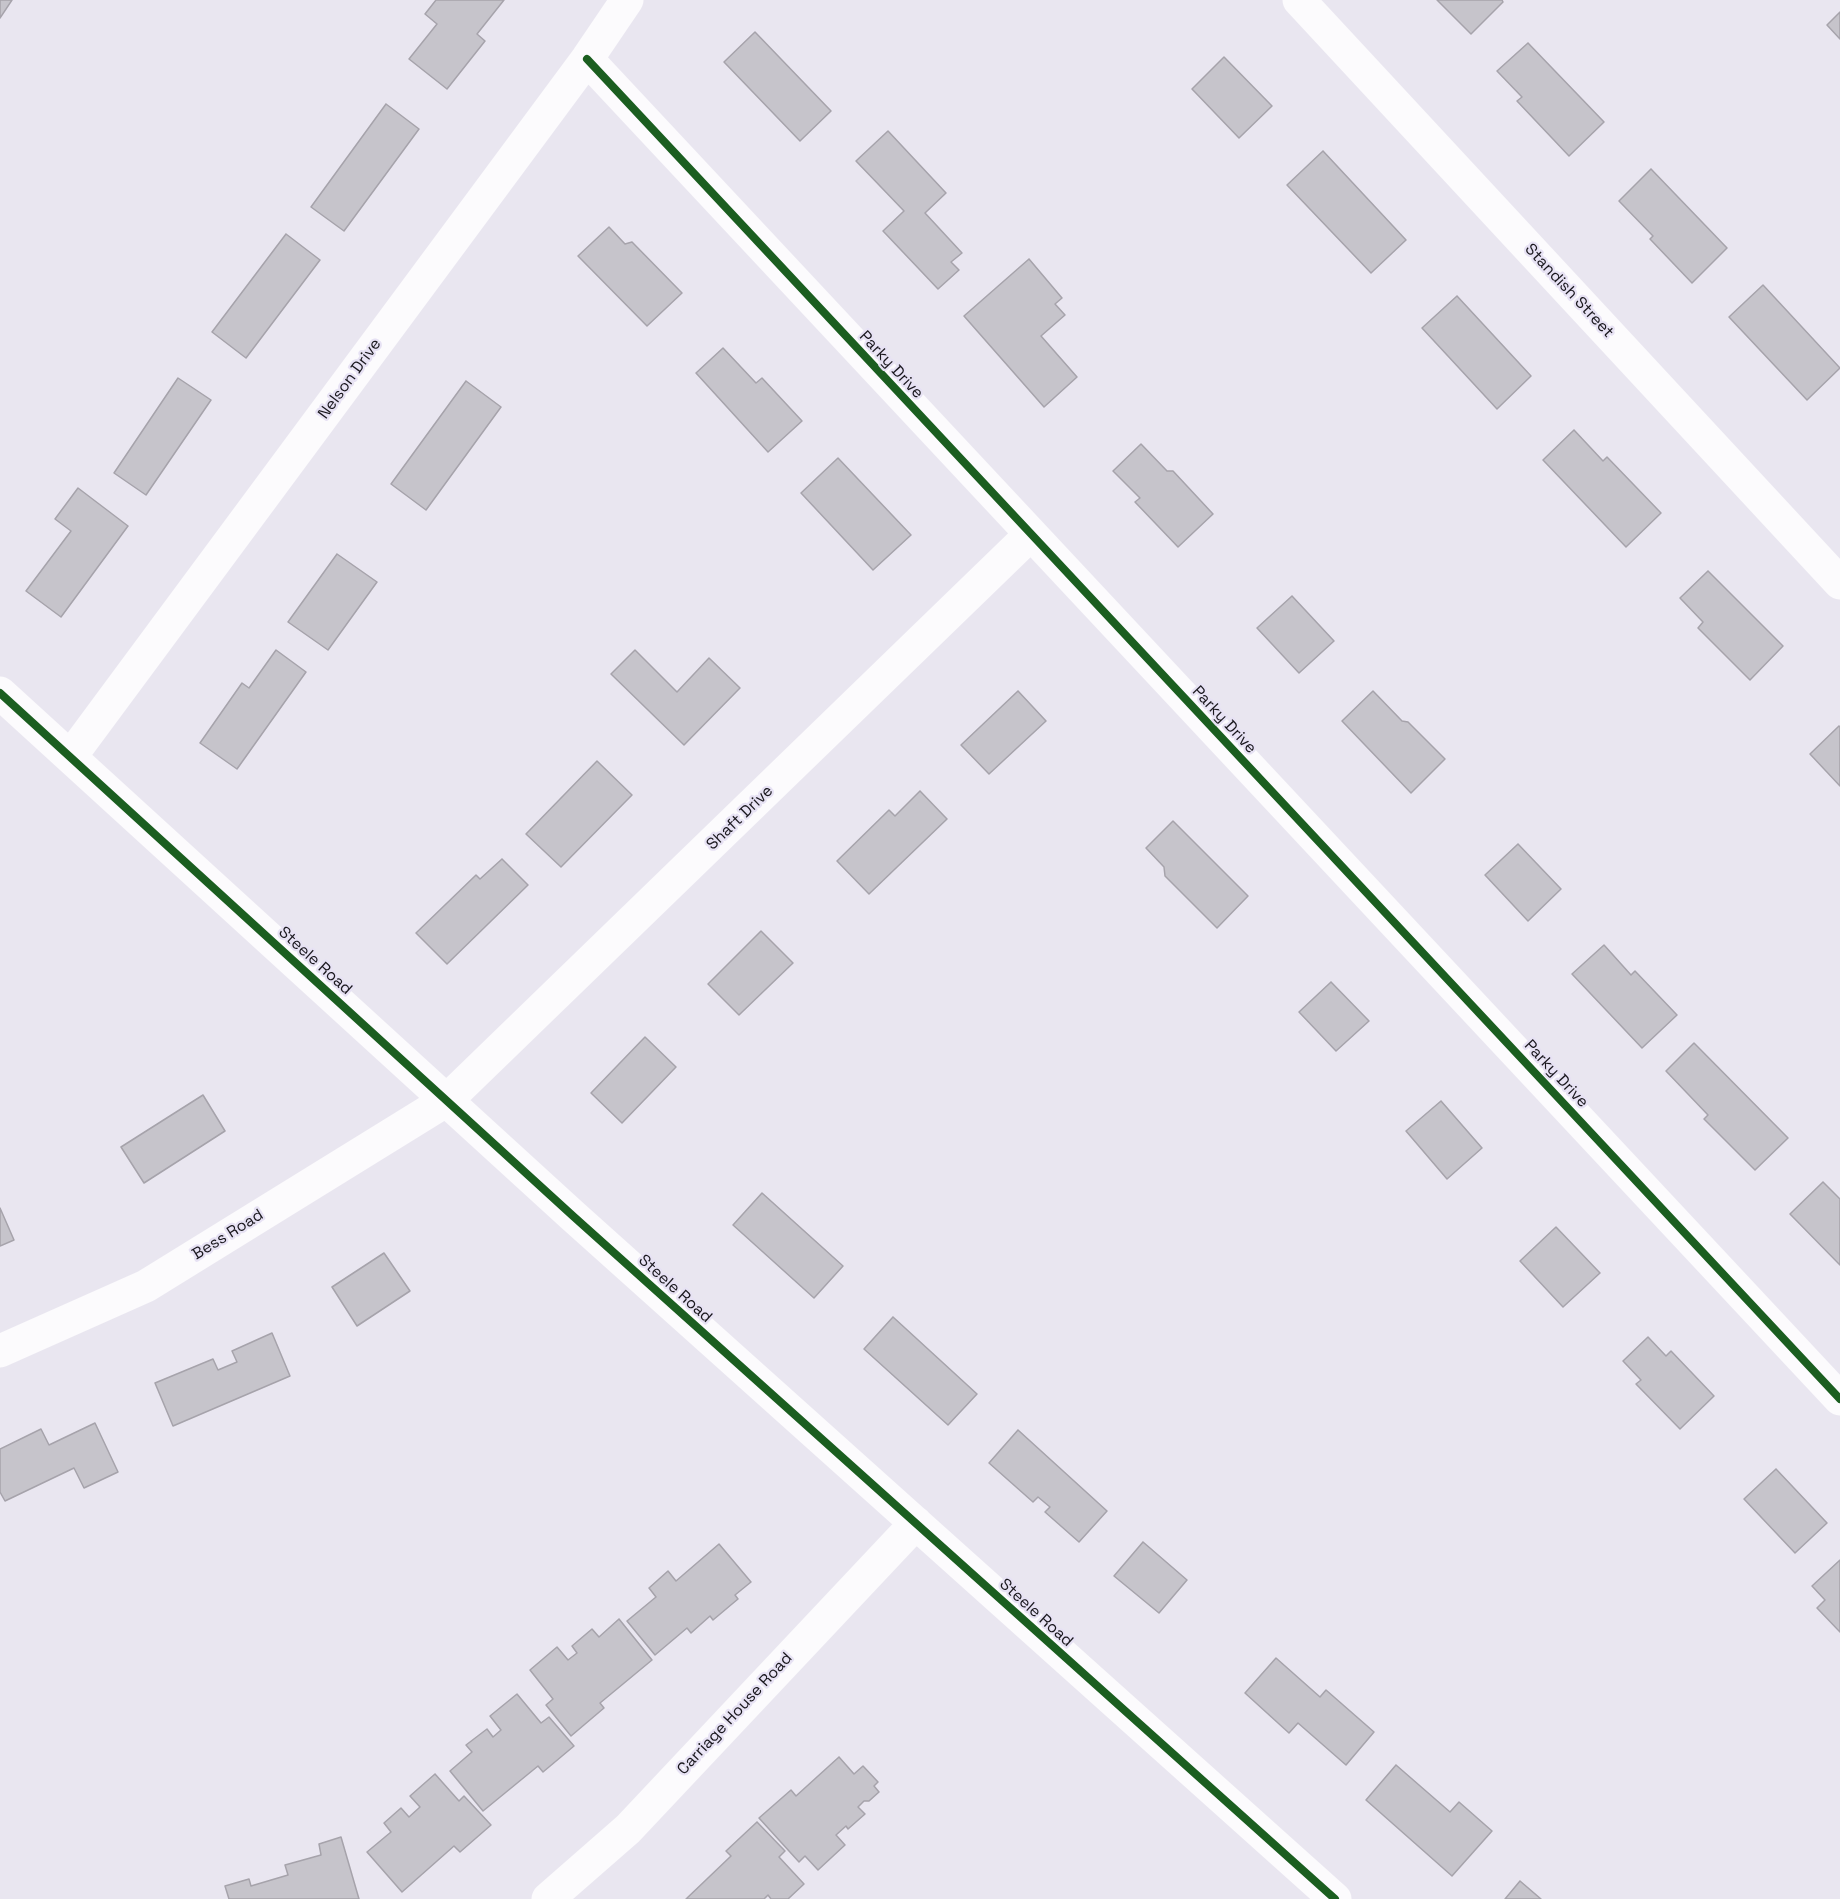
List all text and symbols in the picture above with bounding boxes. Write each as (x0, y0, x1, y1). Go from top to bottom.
street label: Standish Street (1521, 240, 1617, 342)
street label: Parky Drive (855, 327, 927, 403)
street label: Nelson Drive (314, 335, 386, 423)
street label: Parky Drive (1188, 682, 1260, 758)
street label: Shaft Drive (703, 782, 777, 854)
street label: Steele Road (274, 923, 356, 999)
street label: Parky Drive (1520, 1036, 1592, 1112)
street label: Bess Road (189, 1206, 267, 1264)
street label: Steele Road (634, 1251, 716, 1327)
street label: Steele Road (995, 1575, 1077, 1651)
street label: Carriage House Road (674, 1649, 796, 1779)

